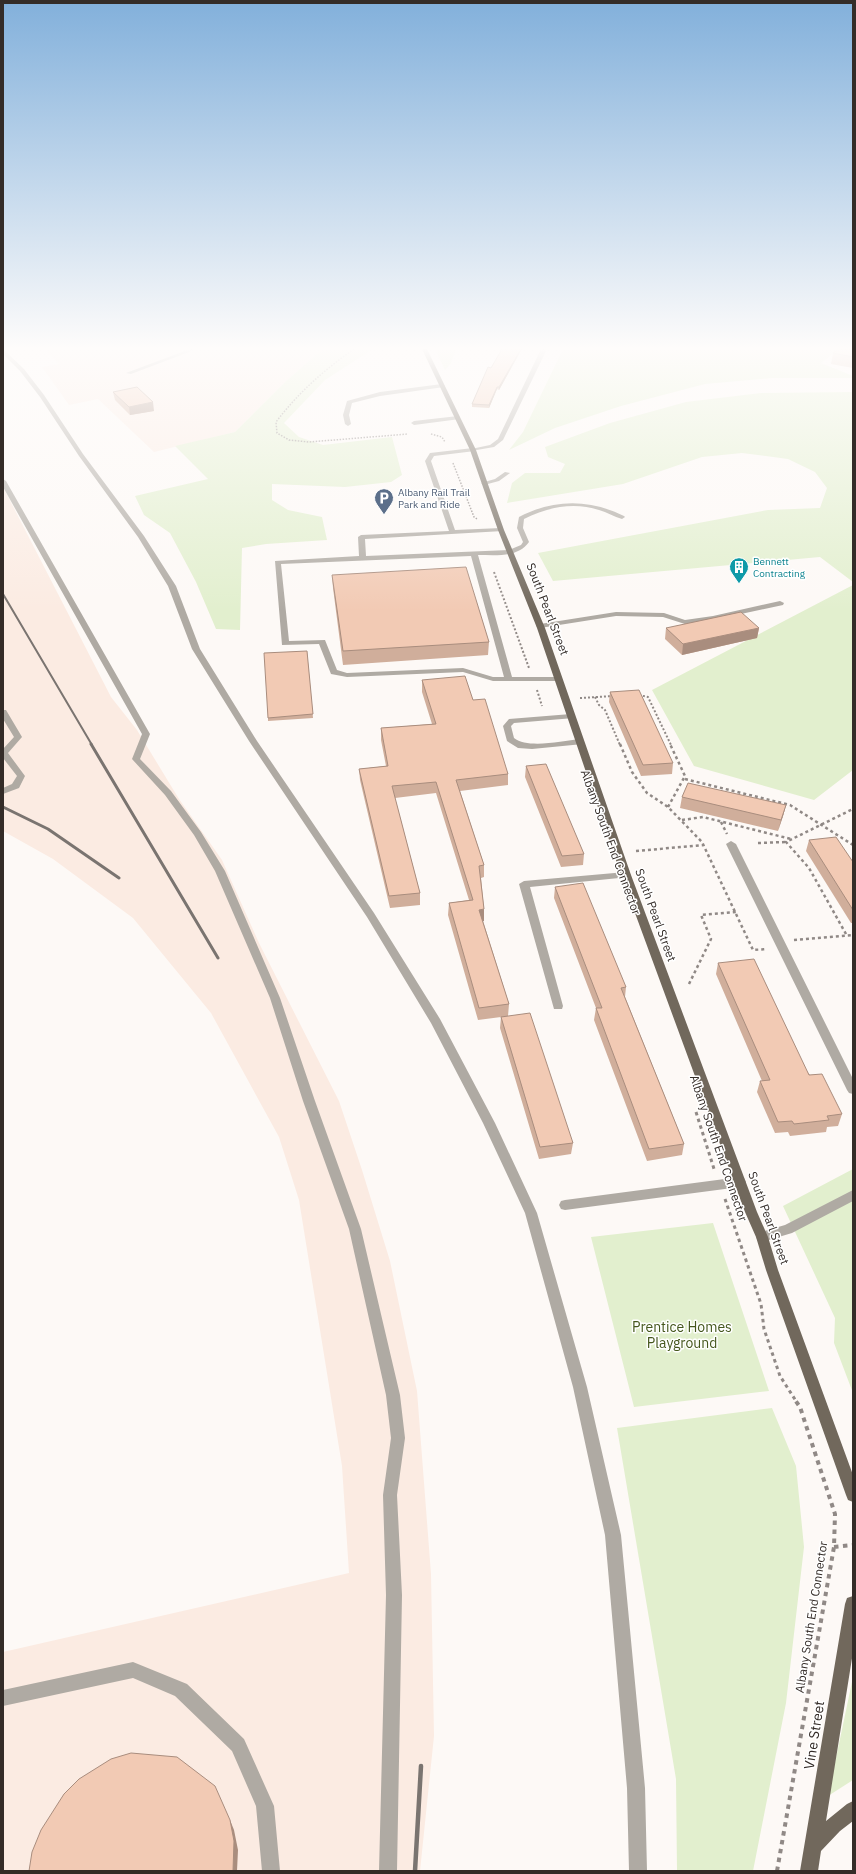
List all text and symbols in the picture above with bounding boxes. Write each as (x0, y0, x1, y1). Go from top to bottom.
place label: Albany Rail Trail Park and Ride (398, 486, 470, 511)
parking icon: Albany Rail Trail Park and Ride (373, 487, 395, 515)
place label: Bennett Contracting (753, 555, 806, 580)
building icon: Bennett Contracting (728, 556, 750, 584)
street label: South Pearl Street (523, 561, 573, 657)
street label: Albany South End Connector (578, 767, 645, 917)
street label: South Pearl Street (632, 866, 680, 964)
street label: Albany South End Connector (687, 1073, 751, 1224)
street label: South Pearl Street (745, 1169, 793, 1267)
park label: Prentice Homes Playground (632, 1318, 732, 1352)
street label: Albany South End Connector (792, 1539, 831, 1694)
street label: Vine Street (800, 1699, 828, 1771)

